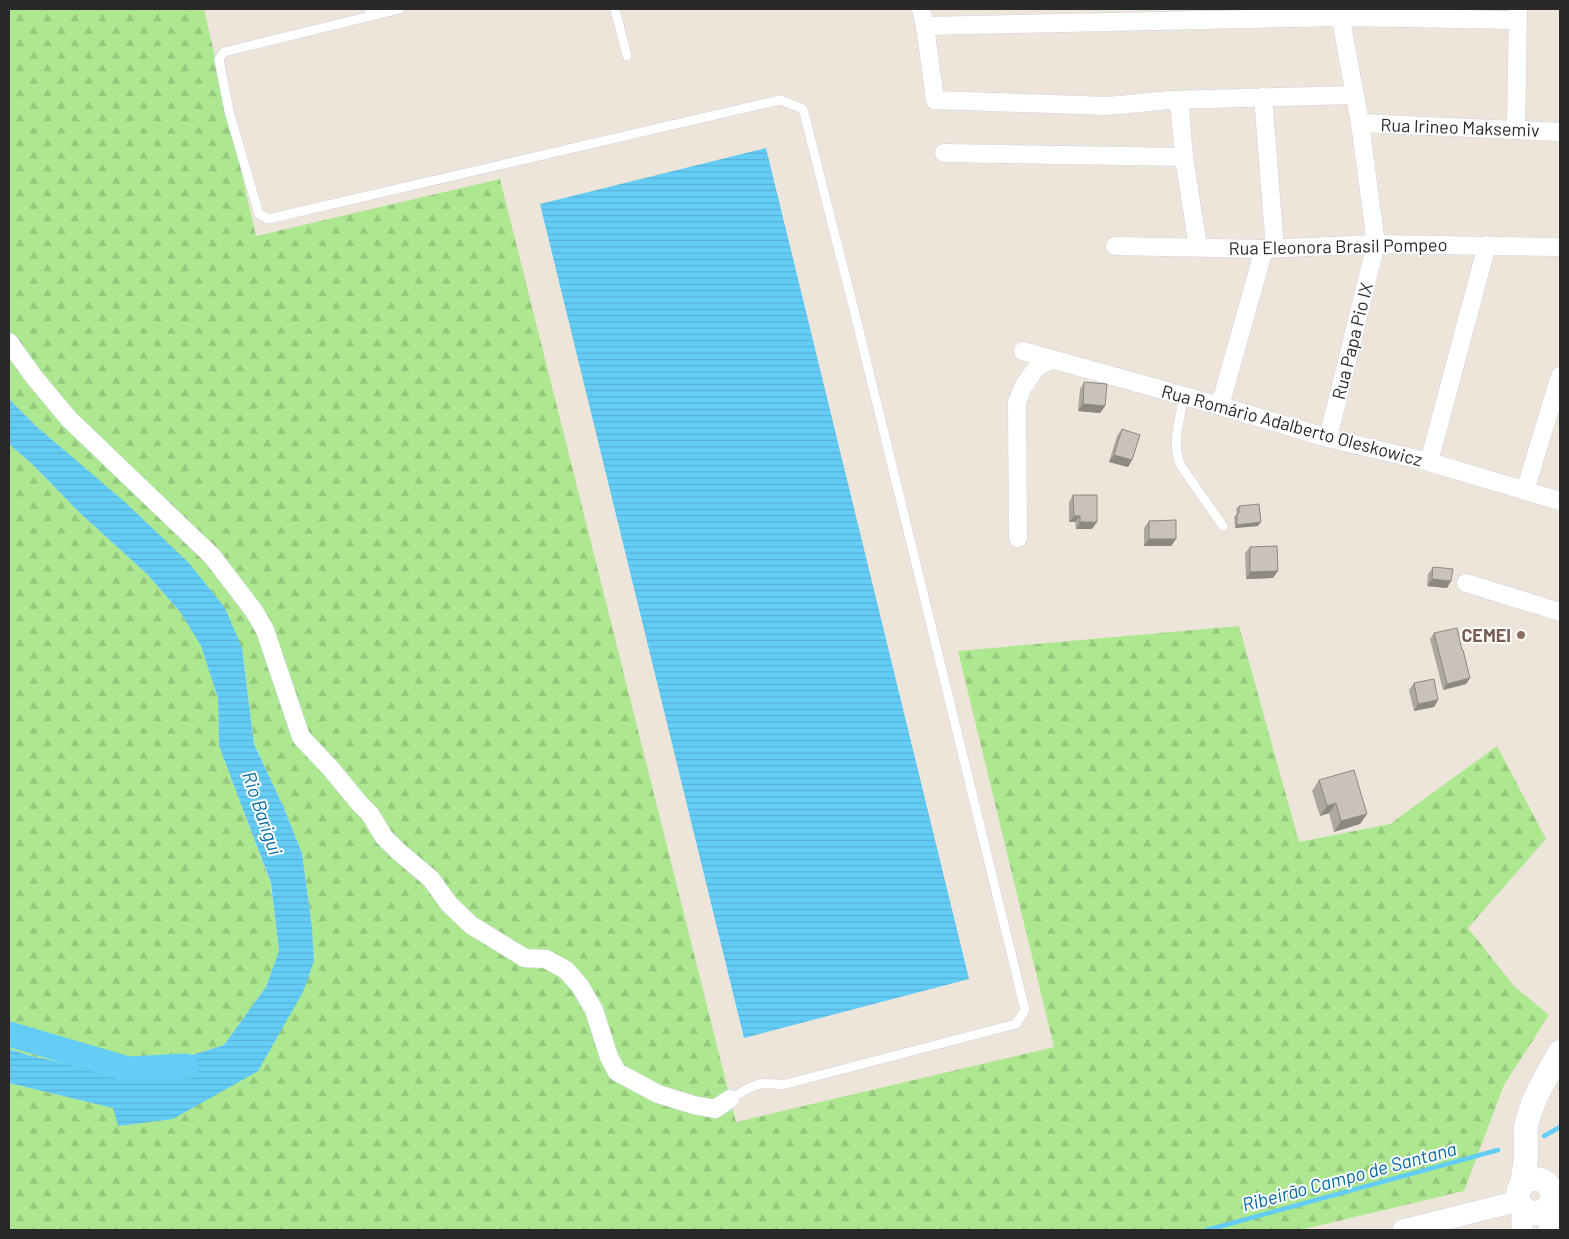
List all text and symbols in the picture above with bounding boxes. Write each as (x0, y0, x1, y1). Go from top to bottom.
street label: Rua Irineo Maksemiv (1380, 113, 1540, 141)
street label: Rua Eleonora Brasil Pompeo (1228, 233, 1448, 259)
street label: Rua Papa Pio IX (1327, 280, 1377, 402)
street label: Rua Romário Adalberto Oleskowicz (1159, 380, 1425, 470)
place label: CEMEI (1461, 624, 1511, 646)
marker: CEMEI (1515, 629, 1527, 641)
water label: Rio Barigui (238, 768, 288, 858)
water label: Ribeirão Campo de Santana (1239, 1136, 1459, 1216)

